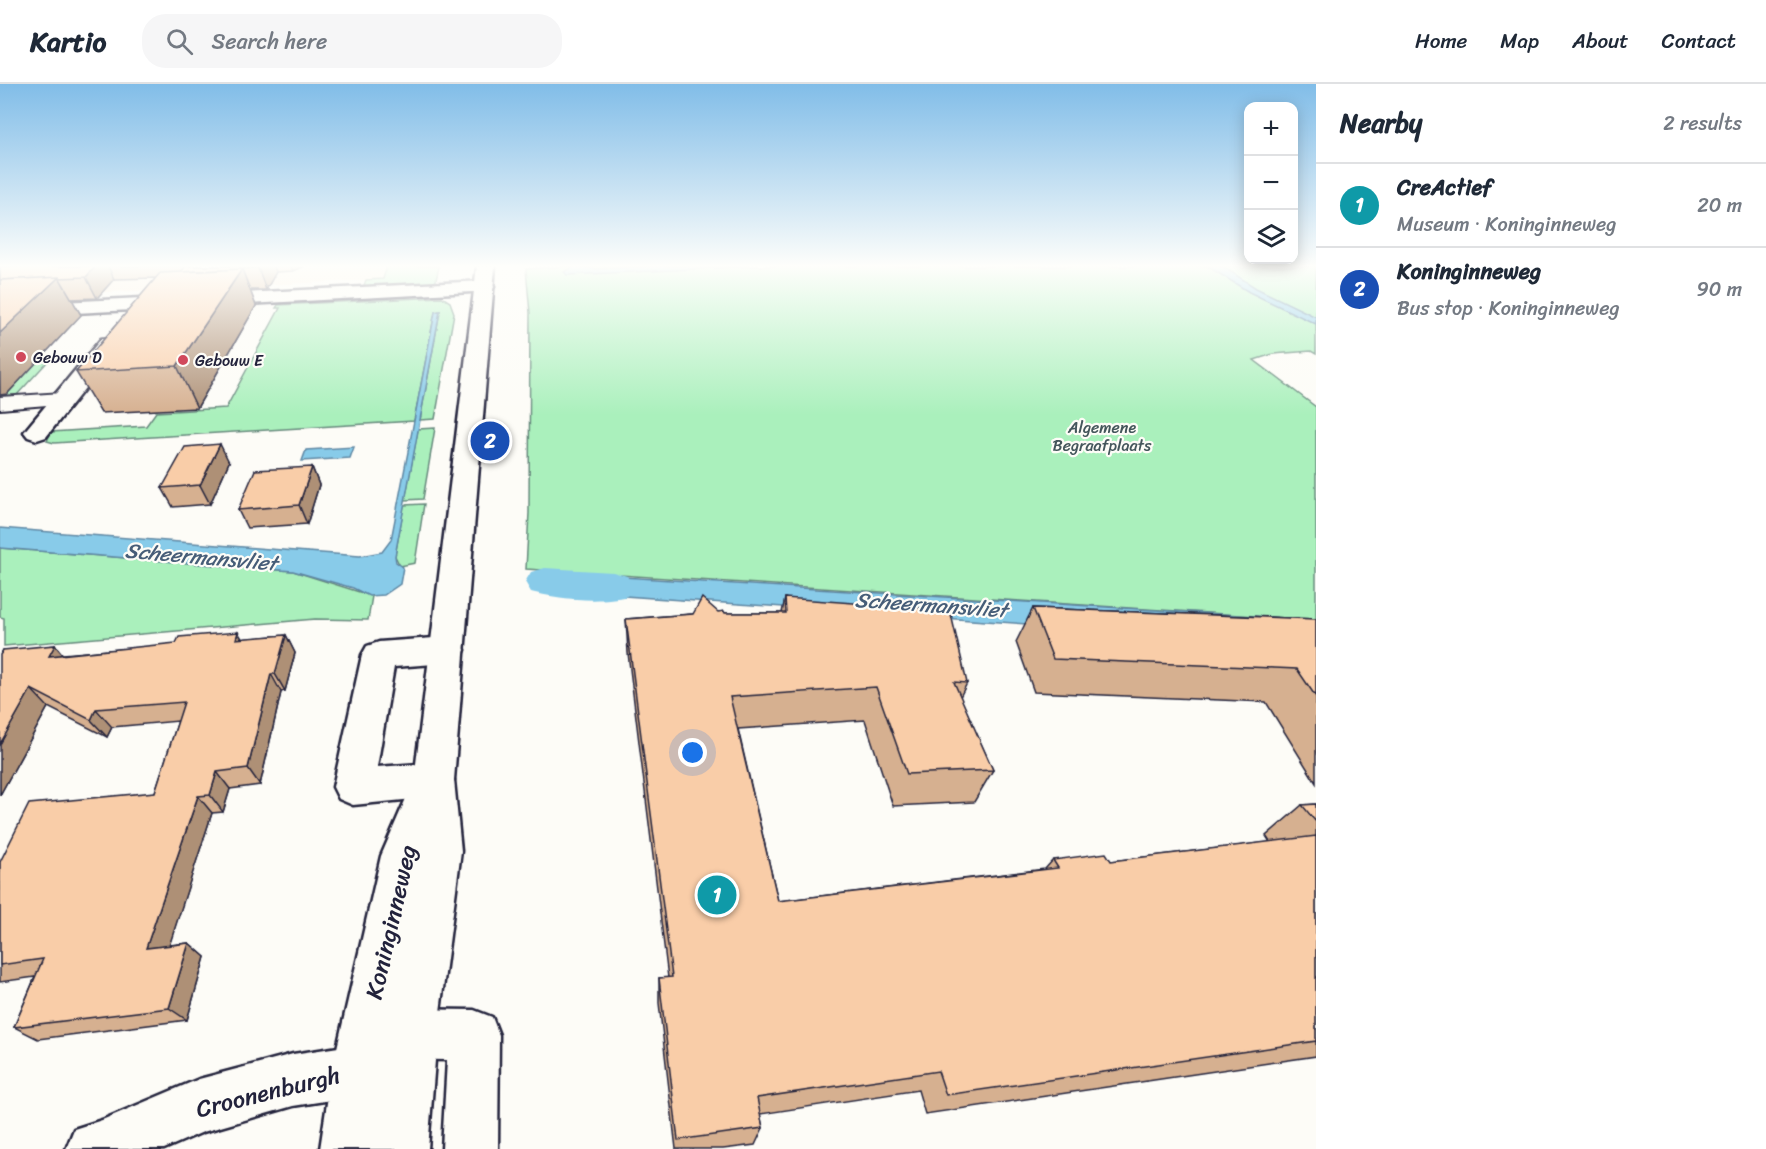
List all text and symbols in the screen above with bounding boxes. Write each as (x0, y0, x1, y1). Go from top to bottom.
search box (142, 14, 562, 68)
text: Kartio (30, 17, 106, 66)
text: Search here (211, 22, 327, 61)
text: Home (1415, 22, 1467, 60)
text: Map (1500, 22, 1539, 60)
text: About (1572, 22, 1629, 60)
text: Contact (1662, 22, 1736, 60)
icon: search (163, 25, 196, 58)
text: Nearby (1340, 100, 1422, 146)
map controls (1244, 102, 1298, 264)
button: + (1244, 102, 1298, 156)
text: 2 results (1663, 106, 1742, 141)
button: − (1244, 156, 1298, 210)
text: CreActief (1397, 168, 1492, 207)
text: 1 (1355, 188, 1364, 223)
text: 20 m (1697, 188, 1742, 223)
text: Museum · Koninginneweg (1397, 207, 1616, 242)
button: layers (1244, 210, 1298, 264)
text: Koninginneweg (1397, 252, 1541, 291)
text: 2 (1354, 272, 1365, 307)
text: 90 m (1697, 272, 1742, 307)
text: Bus stop · Koninginneweg (1397, 291, 1620, 326)
place label: Gebouw D (33, 343, 102, 372)
place label: Gebouw E (195, 346, 264, 375)
marker: Gebouw D (14, 350, 28, 364)
marker: Gebouw E (176, 353, 190, 367)
park label: Algemene Begraafplaats (1053, 413, 1152, 460)
pin: 2 (470, 418, 510, 464)
water label: Scheermansvliet (123, 531, 282, 583)
water label: Scheermansvliet (854, 581, 1012, 630)
your location (678, 738, 707, 767)
street label: Koninginneweg (353, 841, 429, 1003)
pin: 1 (698, 872, 736, 918)
street label: Croonenburgh (191, 1054, 345, 1130)

